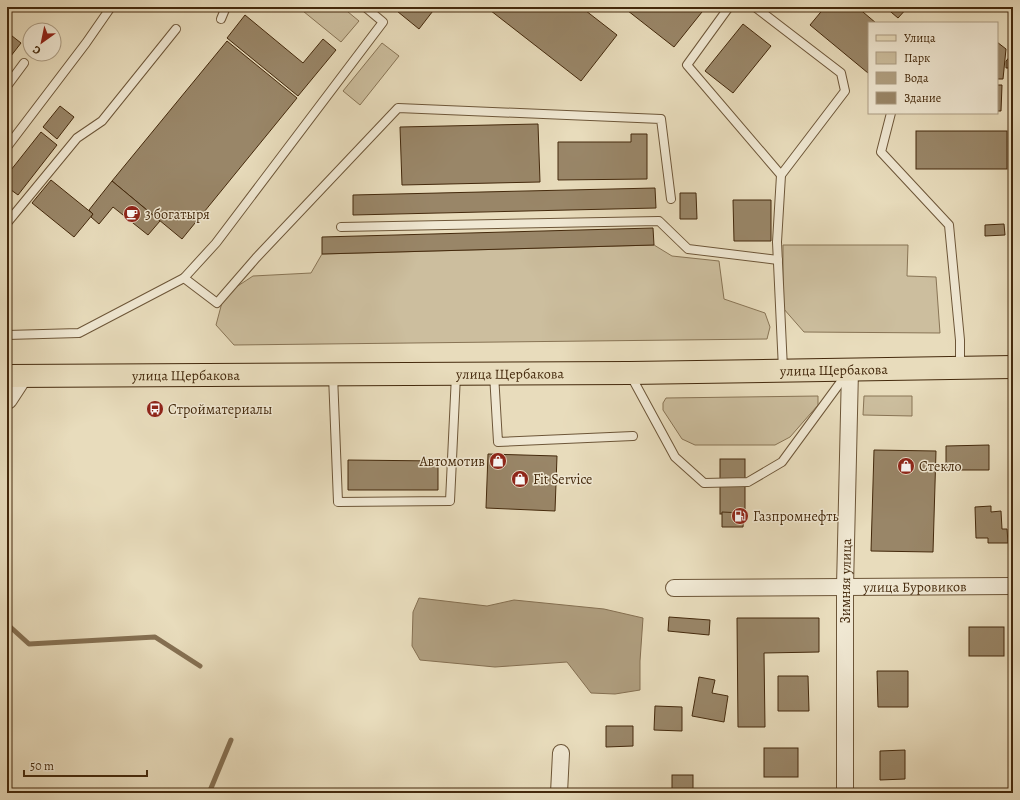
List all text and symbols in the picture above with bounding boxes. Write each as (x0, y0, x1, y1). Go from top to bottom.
north arrow (22, 22, 62, 62)
legend (868, 22, 998, 114)
text: Улица (904, 30, 936, 46)
text: С (30, 42, 44, 58)
text: Парк (904, 50, 930, 66)
text: Вода (904, 70, 929, 86)
text: Здание (904, 90, 941, 106)
cafe icon: 3 богатыря (122, 204, 142, 224)
place label: 3 богатыря (145, 205, 210, 224)
street label: улица Щербакова (779, 359, 889, 380)
street label: улица Щербакова (455, 364, 565, 383)
street label: улица Щербакова (131, 365, 241, 385)
bus stop icon: Стройматериалы (145, 399, 165, 419)
place label: Стройматериалы (168, 400, 272, 419)
shop icon: Автомотив (488, 451, 508, 471)
place label: Автомотив (419, 452, 485, 471)
shop icon: Стекло (896, 456, 916, 476)
place label: Стекло (919, 457, 962, 476)
shop icon: Fit Service (510, 469, 530, 489)
place label: Fit Service (533, 470, 592, 489)
fuel station icon: Газпромнефть (730, 506, 750, 526)
place label: Газпромнефть (753, 507, 839, 526)
street label: Зимняя улица (836, 538, 856, 624)
street label: улица Буровиков (862, 577, 967, 596)
scale bar (24, 752, 147, 778)
text: 50 m (30, 758, 54, 774)

